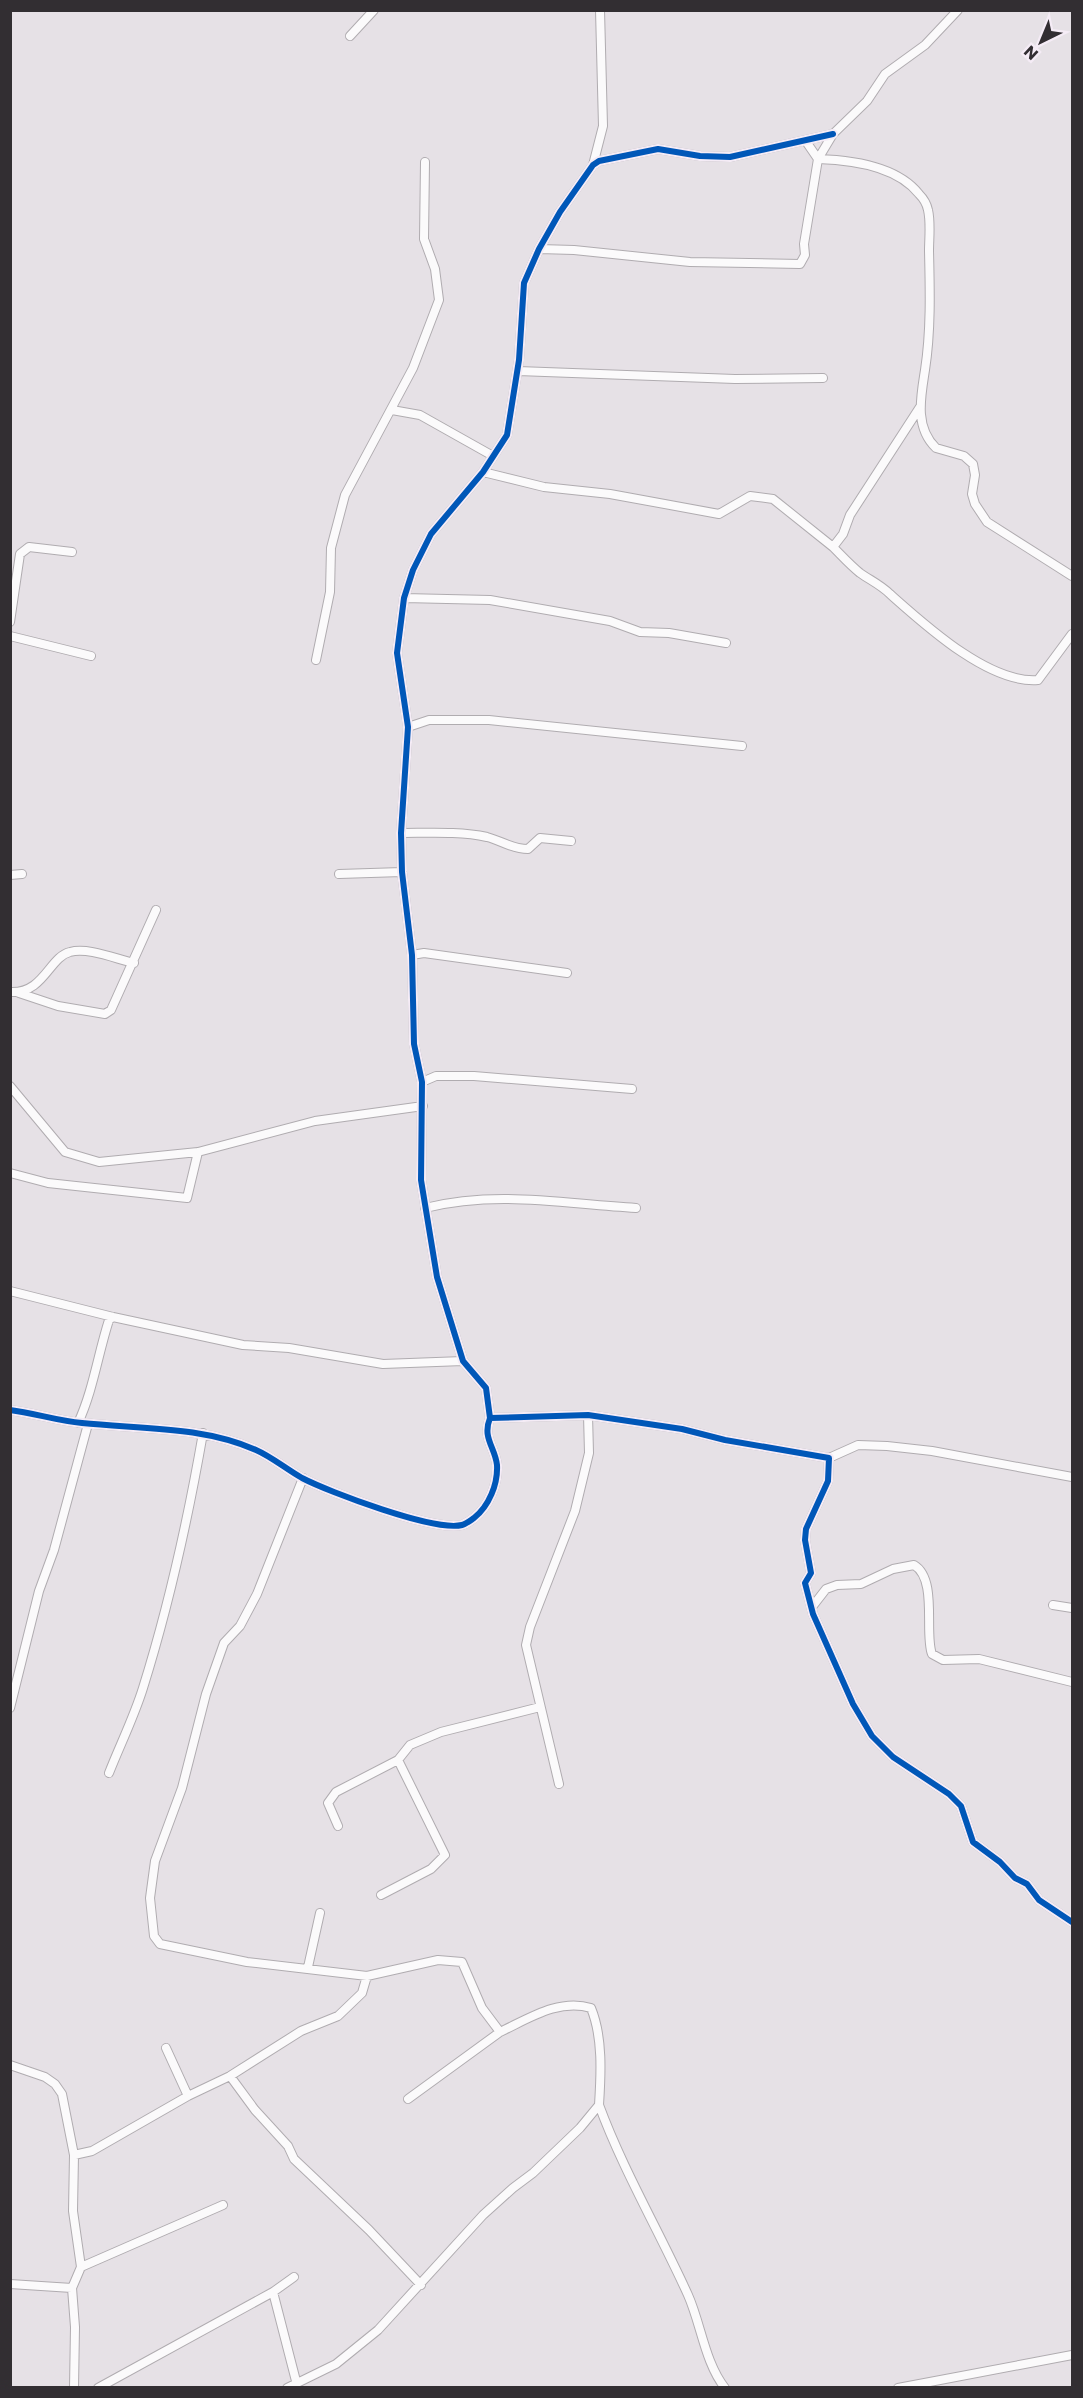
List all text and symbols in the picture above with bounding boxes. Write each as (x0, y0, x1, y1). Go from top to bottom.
north arrow (1011, 12, 1071, 72)
text: N (1019, 40, 1043, 65)

